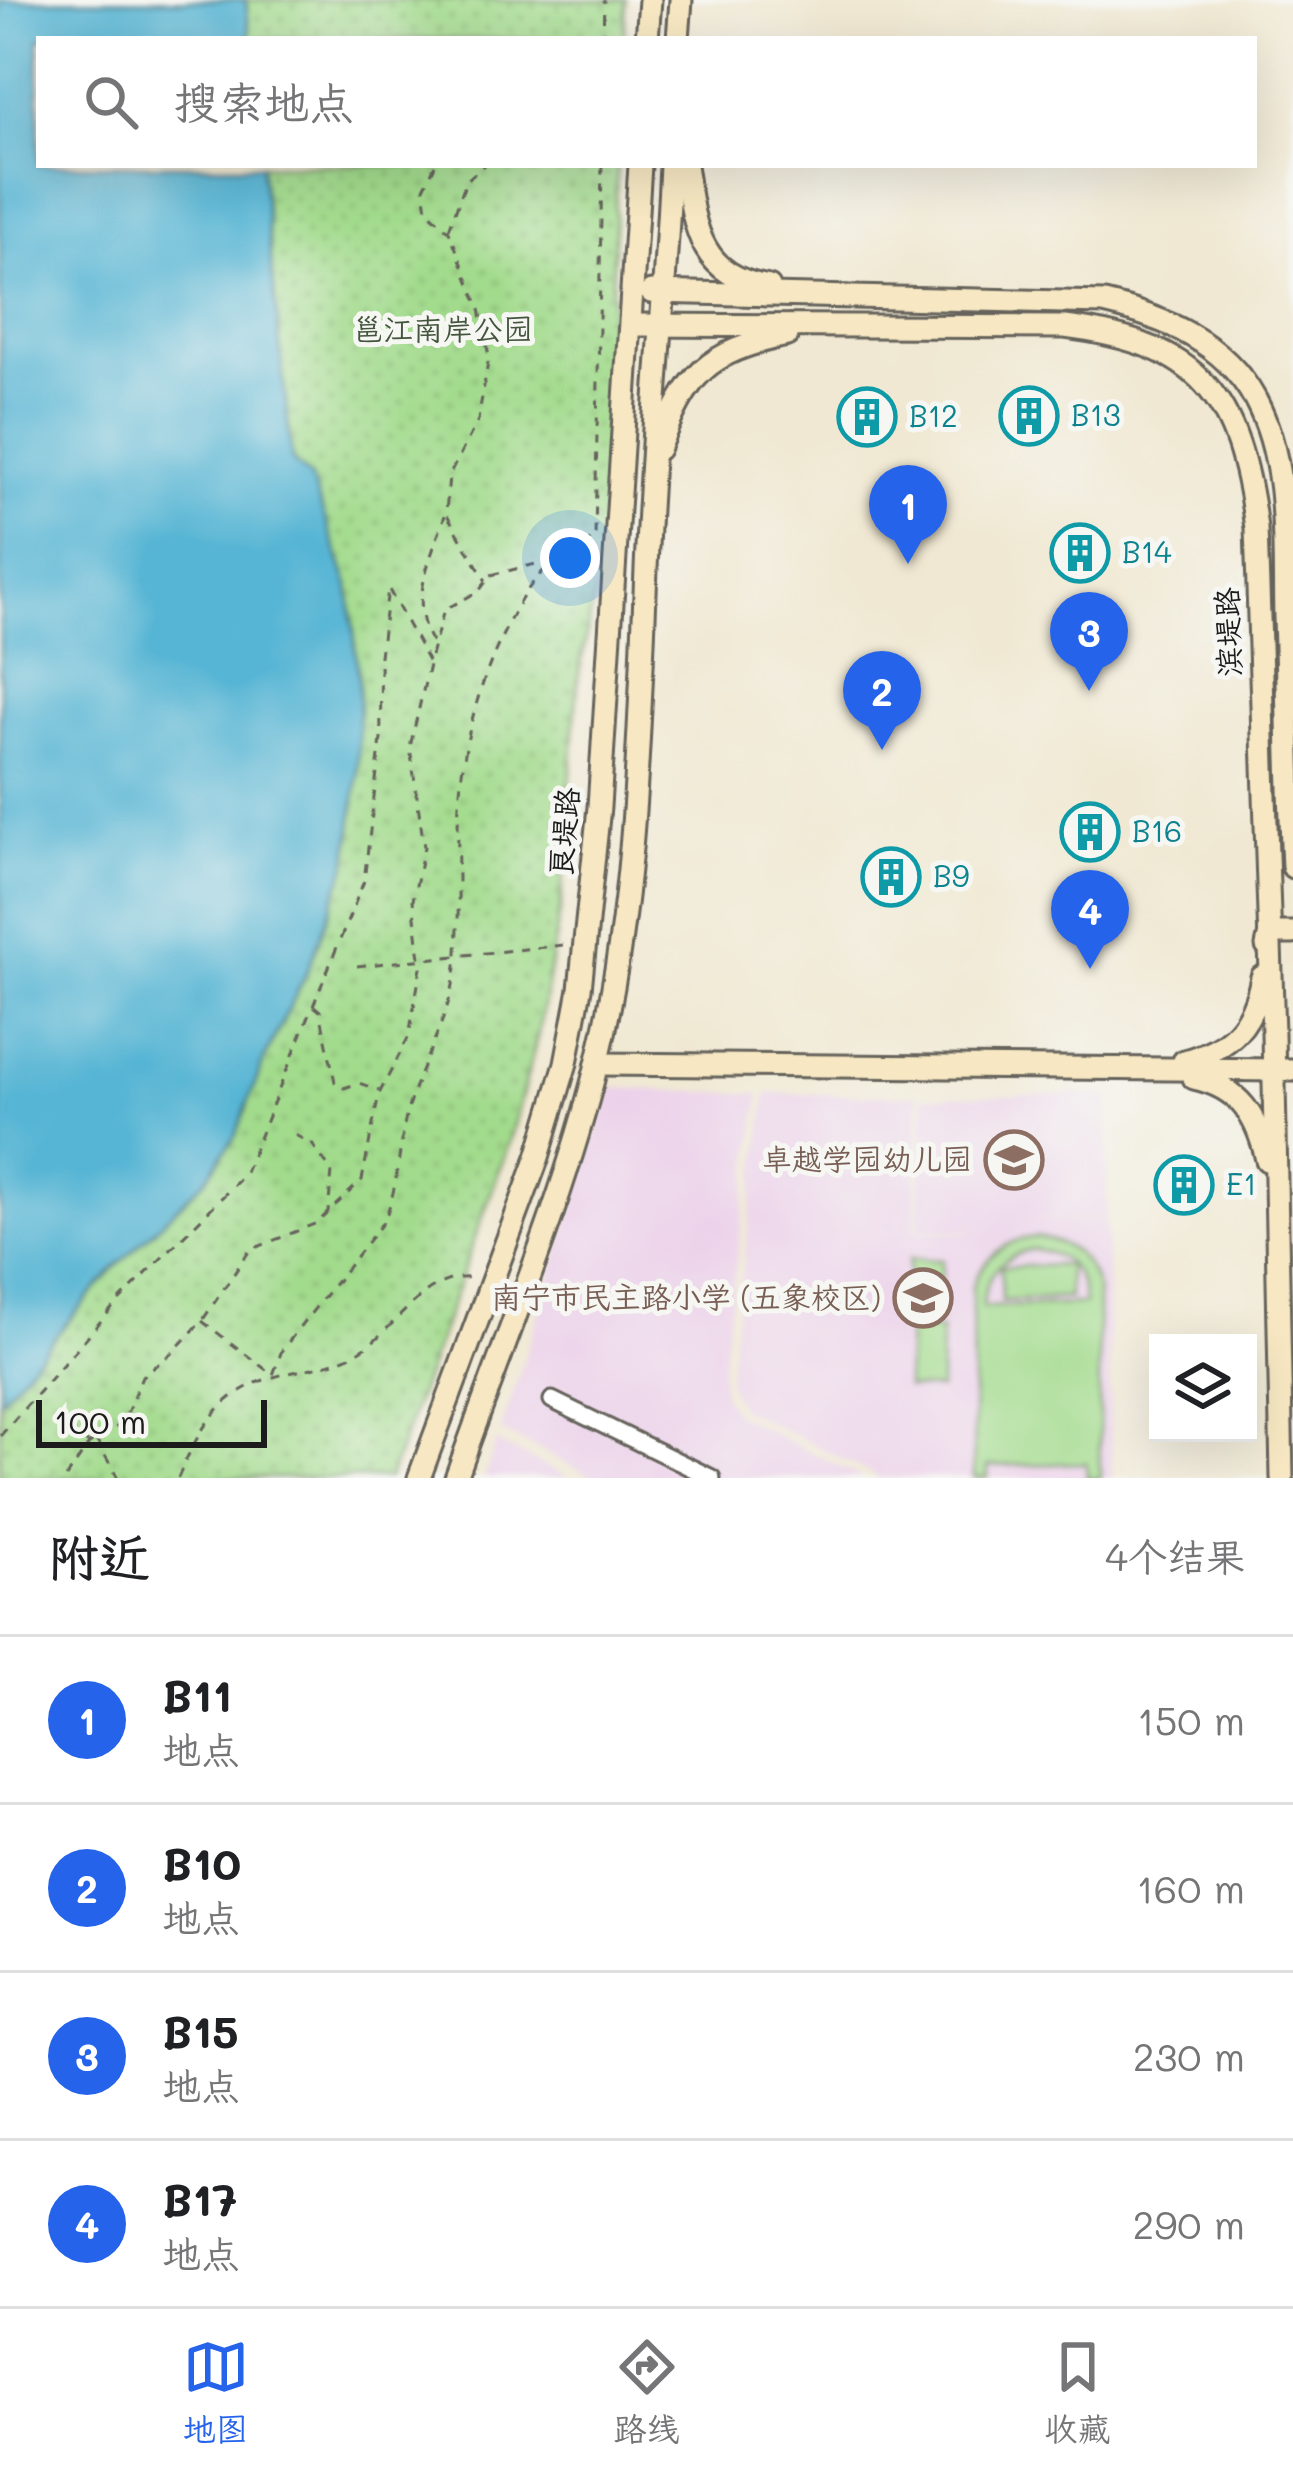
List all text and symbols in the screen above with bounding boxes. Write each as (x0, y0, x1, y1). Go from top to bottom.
search box (36, 36, 1257, 168)
icon: search (78, 69, 144, 135)
text: 搜索地点 (174, 72, 354, 130)
park label: 邕江南岸公园 (353, 308, 533, 348)
building icon: B13 (998, 385, 1060, 447)
building icon: B12 (836, 386, 898, 448)
place label: B13 (1071, 394, 1121, 434)
place label: B12 (909, 395, 958, 435)
pin: 1 (869, 465, 947, 564)
building icon: B14 (1049, 522, 1111, 584)
your location (540, 528, 600, 588)
place label: B14 (1122, 531, 1172, 571)
street label: 滨堤路 (1205, 586, 1249, 678)
pin: 3 (1050, 592, 1128, 691)
pin: 2 (843, 651, 921, 750)
street label: 良堤路 (539, 785, 587, 878)
building icon: B16 (1059, 801, 1121, 863)
place label: B16 (1132, 810, 1182, 850)
building icon: B9 (860, 846, 922, 908)
place label: B9 (933, 855, 969, 895)
pin: 4 (1051, 870, 1129, 969)
school or university icon: 卓越学园幼儿园 (983, 1129, 1045, 1191)
place label: 卓越学园幼儿园 (762, 1138, 972, 1178)
building icon: E1 (1153, 1154, 1215, 1216)
place label: E1 (1226, 1163, 1257, 1203)
school or university icon: 南宁市民主路小学 (五象校区) (892, 1267, 954, 1329)
place label: 南宁市民主路小学 (五象校区) (491, 1276, 881, 1316)
map controls (1149, 1334, 1257, 1442)
button: layers (1149, 1334, 1257, 1442)
scale bar (36, 1394, 267, 1447)
text: 100 m (54, 1399, 146, 1442)
text: 附近 (48, 1522, 150, 1589)
text: 4个结果 (1105, 1530, 1245, 1581)
text: B11 (162, 1665, 232, 1723)
text: 1 (78, 1694, 96, 1745)
text: 150 m (1137, 1694, 1245, 1745)
text: 地点 (162, 1723, 240, 1774)
text: B10 (162, 1833, 241, 1891)
text: 2 (76, 1862, 98, 1913)
text: 160 m (1136, 1862, 1245, 1913)
text: 地点 (162, 1891, 240, 1942)
text: B15 (162, 2001, 239, 2059)
text: 3 (75, 2030, 99, 2081)
text: 230 m (1133, 2030, 1245, 2081)
text: 地点 (162, 2059, 240, 2110)
text: B17 (162, 2169, 237, 2227)
text: 4 (75, 2198, 99, 2249)
text: 290 m (1133, 2198, 1245, 2249)
text: 地点 (162, 2227, 240, 2278)
tab: 地图 (183, 2334, 249, 2450)
tab: 路线 (614, 2334, 680, 2450)
tab: 收藏 (1045, 2334, 1111, 2450)

